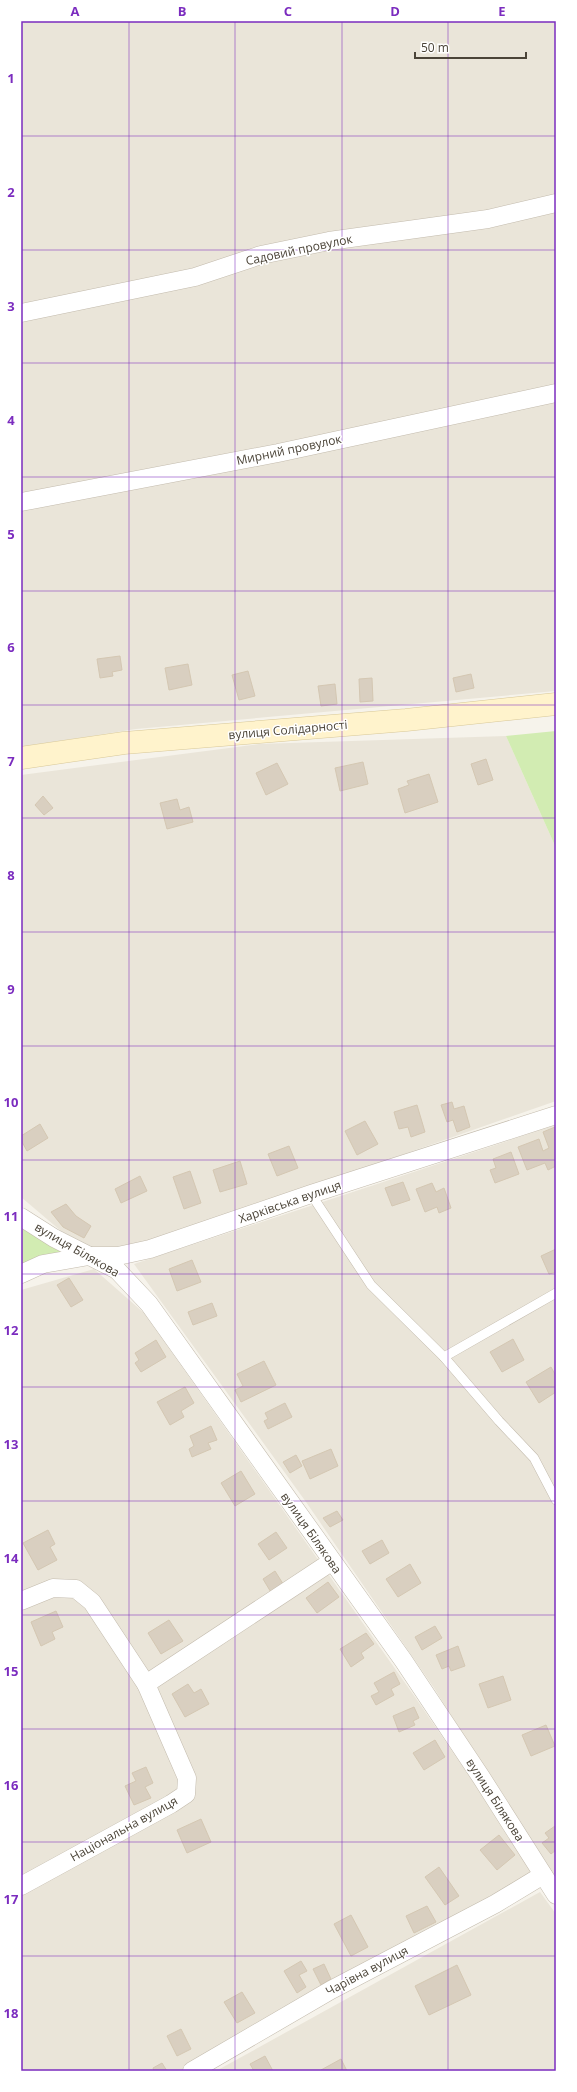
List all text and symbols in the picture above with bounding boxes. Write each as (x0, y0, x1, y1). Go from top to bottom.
text: A (71, 2, 80, 20)
text: B (178, 2, 187, 20)
text: C (284, 2, 292, 20)
text: D (390, 2, 400, 20)
text: E (498, 2, 506, 20)
scale bar (415, 34, 526, 60)
text: 50 m (421, 39, 449, 56)
text: 1 (7, 69, 15, 87)
text: 2 (7, 183, 15, 201)
street label: Садовий провулок (244, 230, 355, 269)
text: 3 (7, 297, 15, 315)
text: 4 (7, 411, 15, 429)
street label: Мирний провулок (235, 430, 344, 469)
text: 5 (7, 525, 15, 543)
text: 6 (7, 638, 15, 656)
street label: вулиця Солідарності (228, 716, 348, 743)
text: 7 (7, 752, 15, 770)
text: 8 (7, 866, 15, 884)
text: 9 (7, 980, 15, 998)
text: 10 (4, 1093, 18, 1111)
street label: Харківська вулиця (236, 1176, 343, 1227)
text: 11 (4, 1207, 18, 1225)
street label: вулиця Білякова (32, 1218, 123, 1281)
text: 12 (4, 1321, 19, 1339)
text: 13 (4, 1435, 18, 1453)
street label: вулиця Білякова (277, 1489, 346, 1577)
text: 14 (4, 1549, 19, 1567)
text: 15 (4, 1662, 18, 1680)
street label: вулиця Білякова (462, 1755, 529, 1844)
text: 16 (4, 1776, 19, 1794)
street label: Національна вулиця (67, 1792, 181, 1865)
text: 17 (4, 1890, 19, 1908)
street label: Чарівна вулиця (323, 1942, 411, 1999)
text: 18 (4, 2004, 18, 2022)

